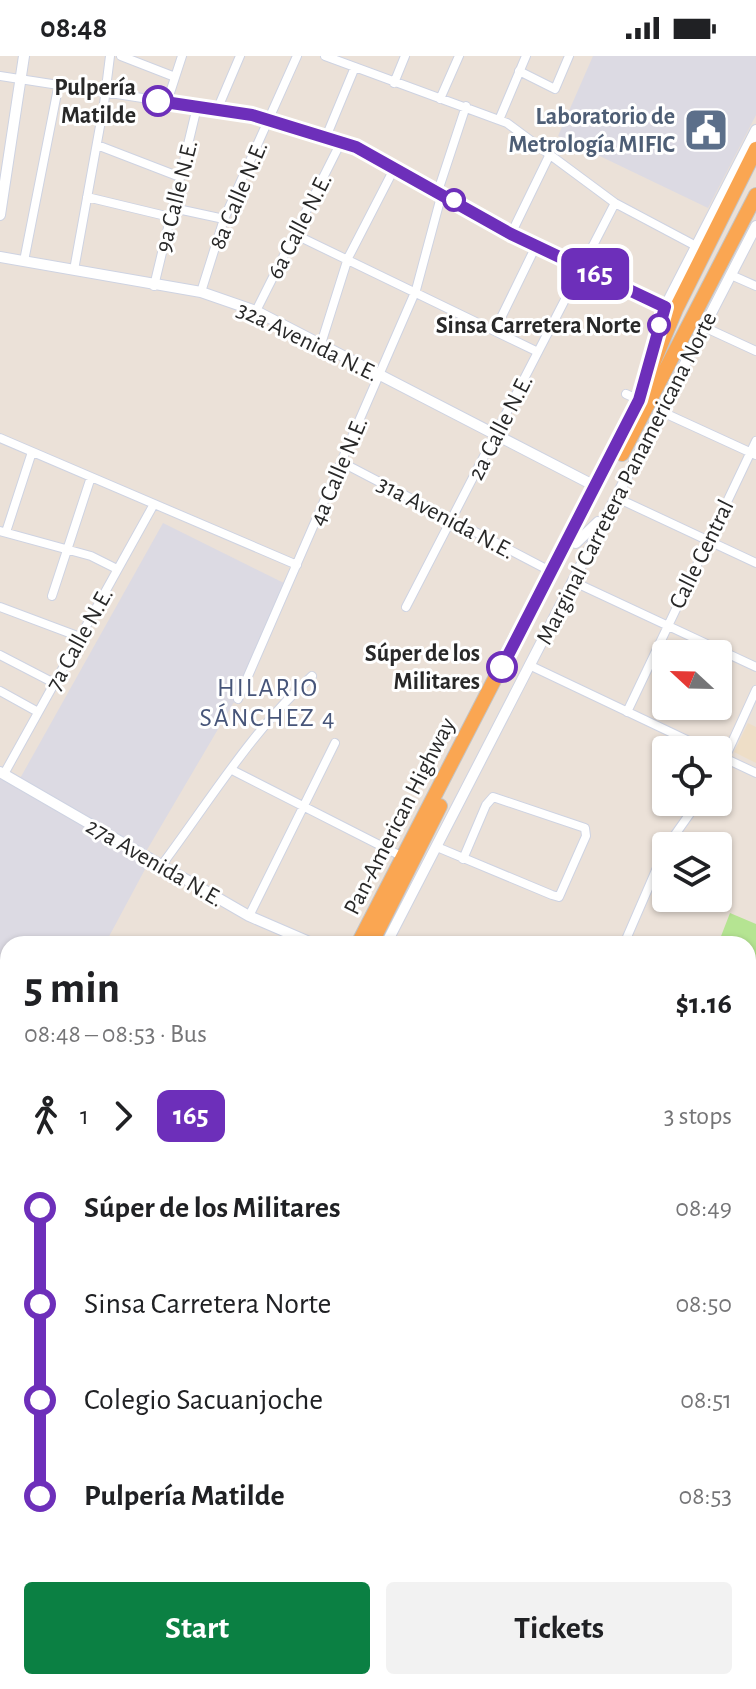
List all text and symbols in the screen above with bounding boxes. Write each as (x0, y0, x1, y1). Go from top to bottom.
text: 08:48 (40, 13, 107, 43)
place label: Pulpería Matilde (54, 76, 136, 128)
marker: Pulpería Matilde (143, 86, 173, 116)
place label: Laboratorio de Metrología MIFIC (509, 105, 676, 157)
public building icon: Laboratorio de Metrología MIFIC (682, 106, 730, 154)
street label: 9a Calle N.E. (151, 138, 203, 255)
street label: 8a Calle N.E. (205, 138, 272, 253)
street label: 6a Calle N.E. (263, 170, 337, 283)
unlabelled marker (443, 189, 465, 211)
line badge: 165 (549, 248, 641, 300)
text: 165 (577, 260, 613, 288)
street label: 32a Avenida N.E. (233, 297, 382, 386)
street label: Marginal Carretera Panamericana Norte (532, 308, 721, 649)
place label: Sinsa Carretera Norte (436, 314, 641, 338)
marker: Sinsa Carretera Norte (648, 314, 670, 336)
street label: 2a Calle N.E. (464, 371, 538, 484)
street label: 4a Calle N.E. (305, 414, 372, 529)
street label: 31a Avenida N.E. (373, 472, 518, 564)
street label: Calle Central (665, 496, 739, 613)
street label: 7a Calle N.E. (42, 584, 118, 695)
north arrow (652, 640, 732, 720)
map controls (652, 640, 732, 912)
place label: Súper de los Militares (365, 642, 480, 694)
marker: Súper de los Militares (487, 652, 517, 682)
district label: HILARIO SÁNCHEZ 4 (200, 675, 336, 731)
street label: Pan-American Highway (340, 714, 460, 919)
button: locate (652, 736, 732, 816)
street label: 27a Avenida N.E. (82, 814, 227, 912)
button: layers (652, 832, 732, 912)
text: 5 min (24, 967, 120, 1011)
text: $1.16 (676, 989, 732, 1019)
text: 08:48 – 08:53 · Bus (24, 1021, 207, 1047)
icon: walk (24, 1094, 68, 1138)
icon: forward (101, 1094, 145, 1138)
text: 165 (173, 1102, 209, 1130)
text: 1 (80, 1103, 89, 1129)
text: 3 stops (664, 1103, 732, 1129)
text: Súper de los Militares (84, 1193, 340, 1223)
text: 08:49 (675, 1195, 732, 1221)
text: Sinsa Carretera Norte (84, 1289, 331, 1319)
text: 08:50 (675, 1291, 732, 1317)
text: Colegio Sacuanjoche (84, 1385, 323, 1415)
text: 08:51 (680, 1387, 732, 1413)
text: Pulpería Matilde (84, 1481, 285, 1511)
text: 08:53 (678, 1483, 732, 1509)
button: Start (24, 1582, 370, 1674)
button: Tickets (386, 1582, 732, 1674)

